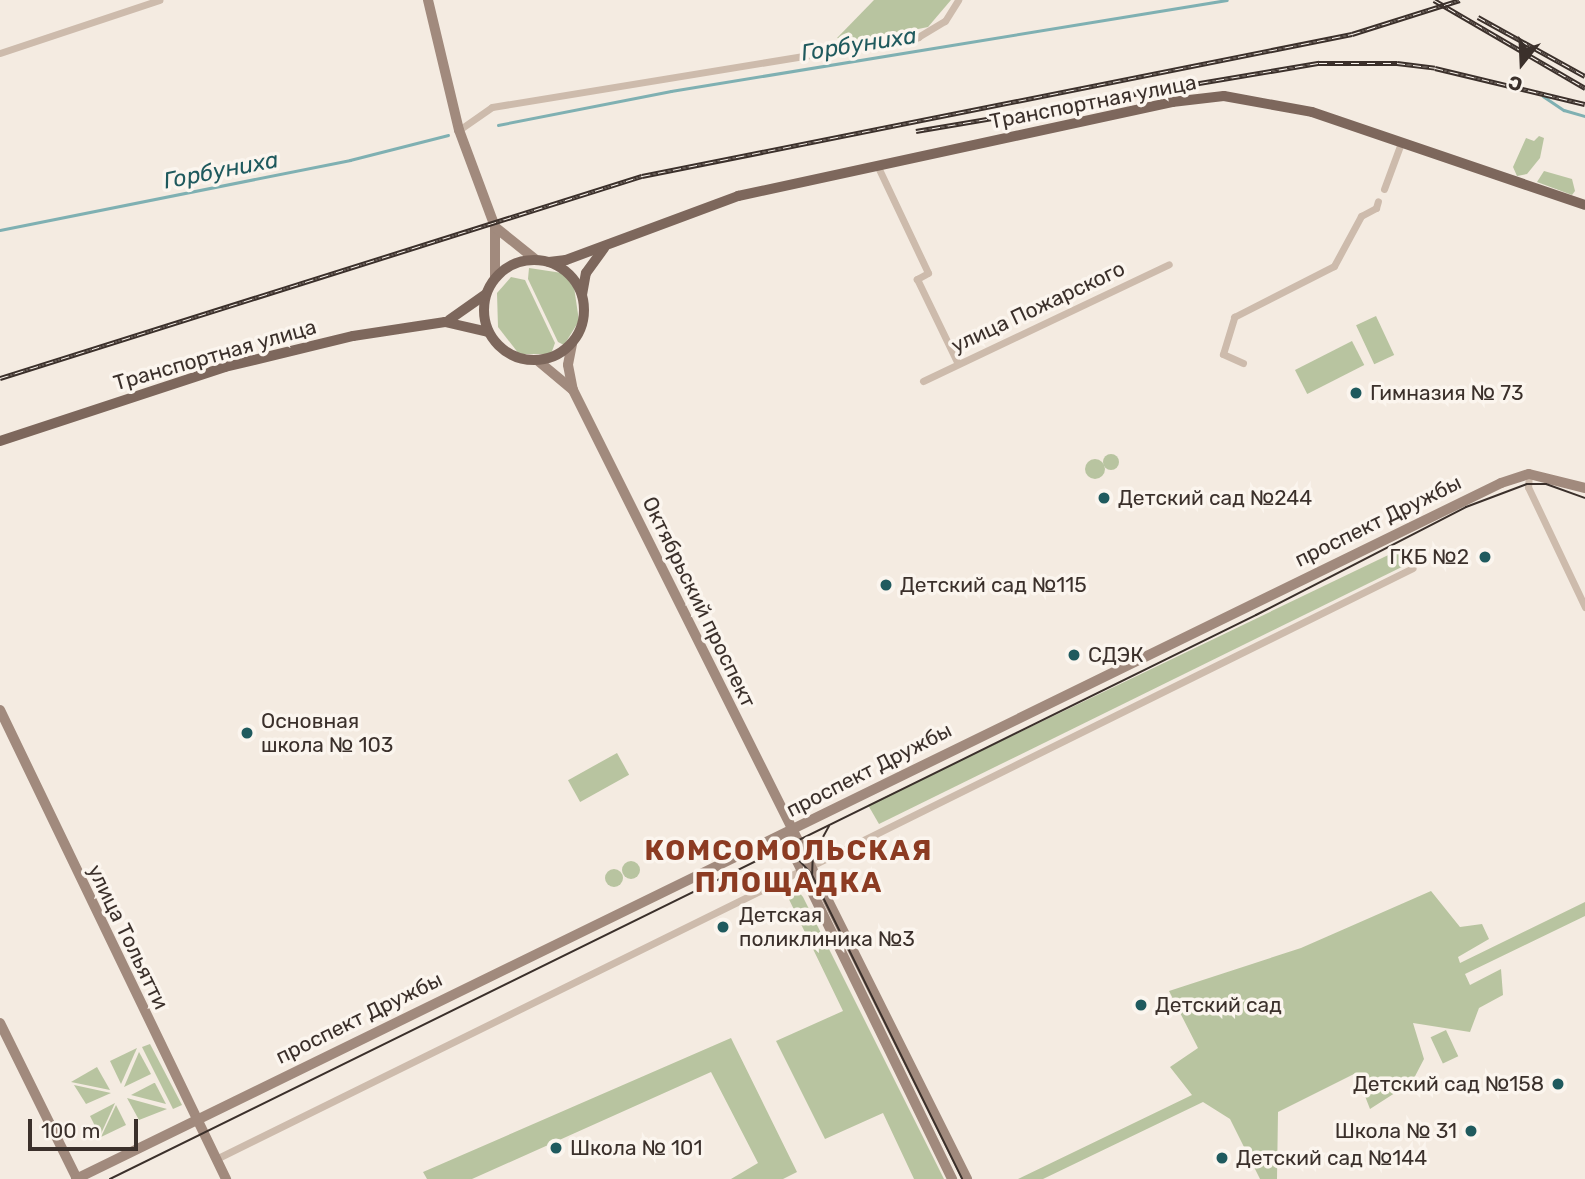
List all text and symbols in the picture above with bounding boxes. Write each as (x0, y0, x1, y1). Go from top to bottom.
water label: Горбуниха (799, 21, 919, 67)
north arrow (1487, 28, 1557, 98)
street label: Транспортная улица (988, 70, 1198, 134)
text: С (1505, 70, 1525, 96)
water label: Горбуниха (161, 145, 281, 195)
street label: улица Пожарского (947, 256, 1129, 358)
street label: Транспортная улица (111, 314, 319, 396)
place label: Гимназия № 73 (1370, 380, 1524, 406)
marker: Гимназия № 73 (1348, 385, 1364, 401)
street label: проспект Дружбы (1291, 470, 1465, 572)
place label: Детский сад №244 (1118, 485, 1312, 511)
marker: Детский сад №244 (1096, 490, 1112, 506)
street label: Октябрьский проспект (637, 493, 761, 711)
place label: ГКБ №2 (1389, 544, 1469, 570)
marker: ГКБ №2 (1475, 547, 1495, 567)
place label: Детский сад №115 (900, 572, 1087, 598)
marker: Детский сад №115 (878, 577, 894, 593)
place label: СДЭК (1088, 642, 1144, 668)
marker: СДЭК (1066, 647, 1082, 663)
place label: Основная школа № 103 (261, 708, 393, 758)
street label: проспект Дружбы (782, 717, 956, 823)
marker: Основная школа № 103 (239, 725, 255, 741)
district label: КОМСОМОЛЬСКАЯ ПЛОЩАДКА (646, 834, 932, 900)
street label: улица Тольятти (82, 860, 174, 1014)
place label: Детская поликлиника №3 (739, 902, 915, 952)
marker: Детская поликлиника №3 (713, 917, 733, 937)
street label: проспект Дружбы (272, 967, 446, 1069)
place label: Детский сад (1155, 992, 1282, 1018)
marker: Детский сад (1133, 997, 1149, 1013)
place label: Детский сад №158 (1353, 1071, 1544, 1097)
marker: Детский сад №158 (1550, 1076, 1566, 1092)
scale bar (32, 1106, 142, 1150)
text: 100 m (41, 1118, 100, 1143)
place label: Школа № 31 (1335, 1118, 1457, 1144)
marker: Школа № 31 (1463, 1123, 1479, 1139)
place label: Школа № 101 (570, 1135, 702, 1161)
marker: Школа № 101 (548, 1140, 564, 1156)
place label: Детский сад №144 (1236, 1145, 1427, 1171)
marker: Детский сад №144 (1214, 1150, 1230, 1166)

